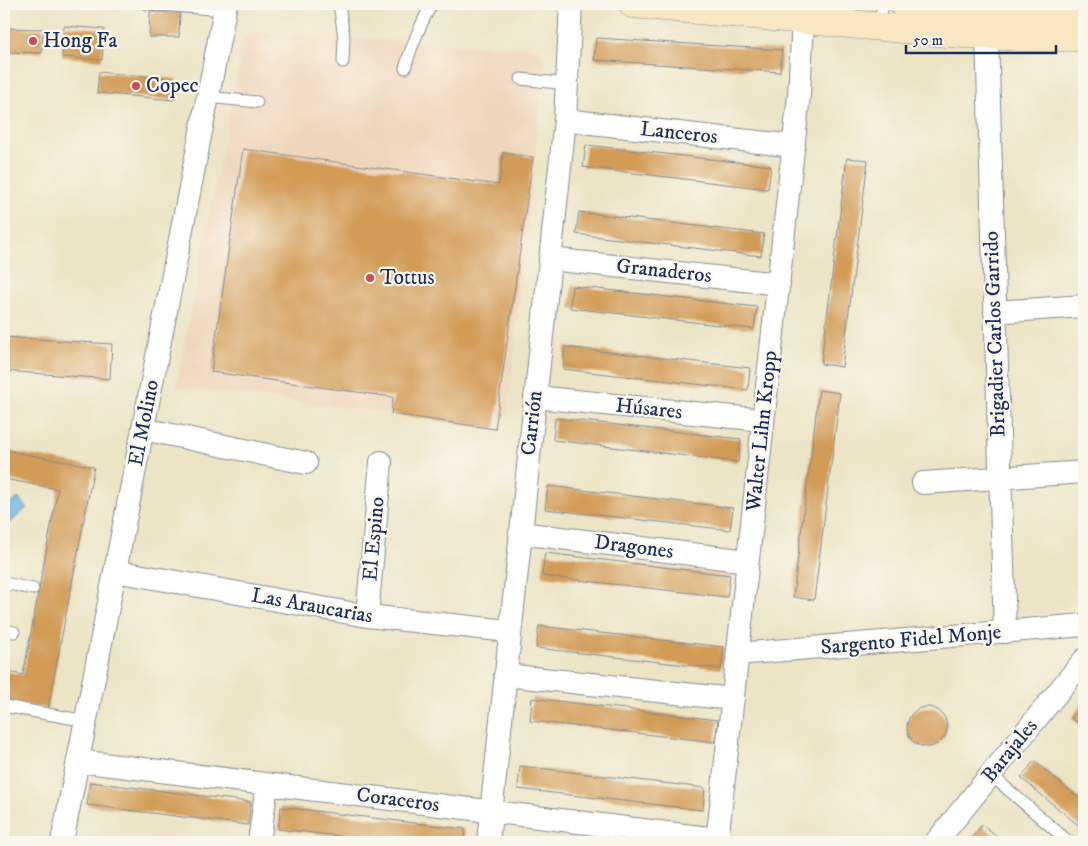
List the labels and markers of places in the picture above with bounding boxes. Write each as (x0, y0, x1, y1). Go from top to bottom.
place label: Hong Fa (43, 28, 117, 54)
marker: Hong Fa (27, 35, 39, 47)
place label: Copec (146, 73, 198, 99)
marker: Copec (130, 80, 142, 92)
place label: Tottus (380, 265, 435, 291)
marker: Tottus (364, 272, 376, 284)

